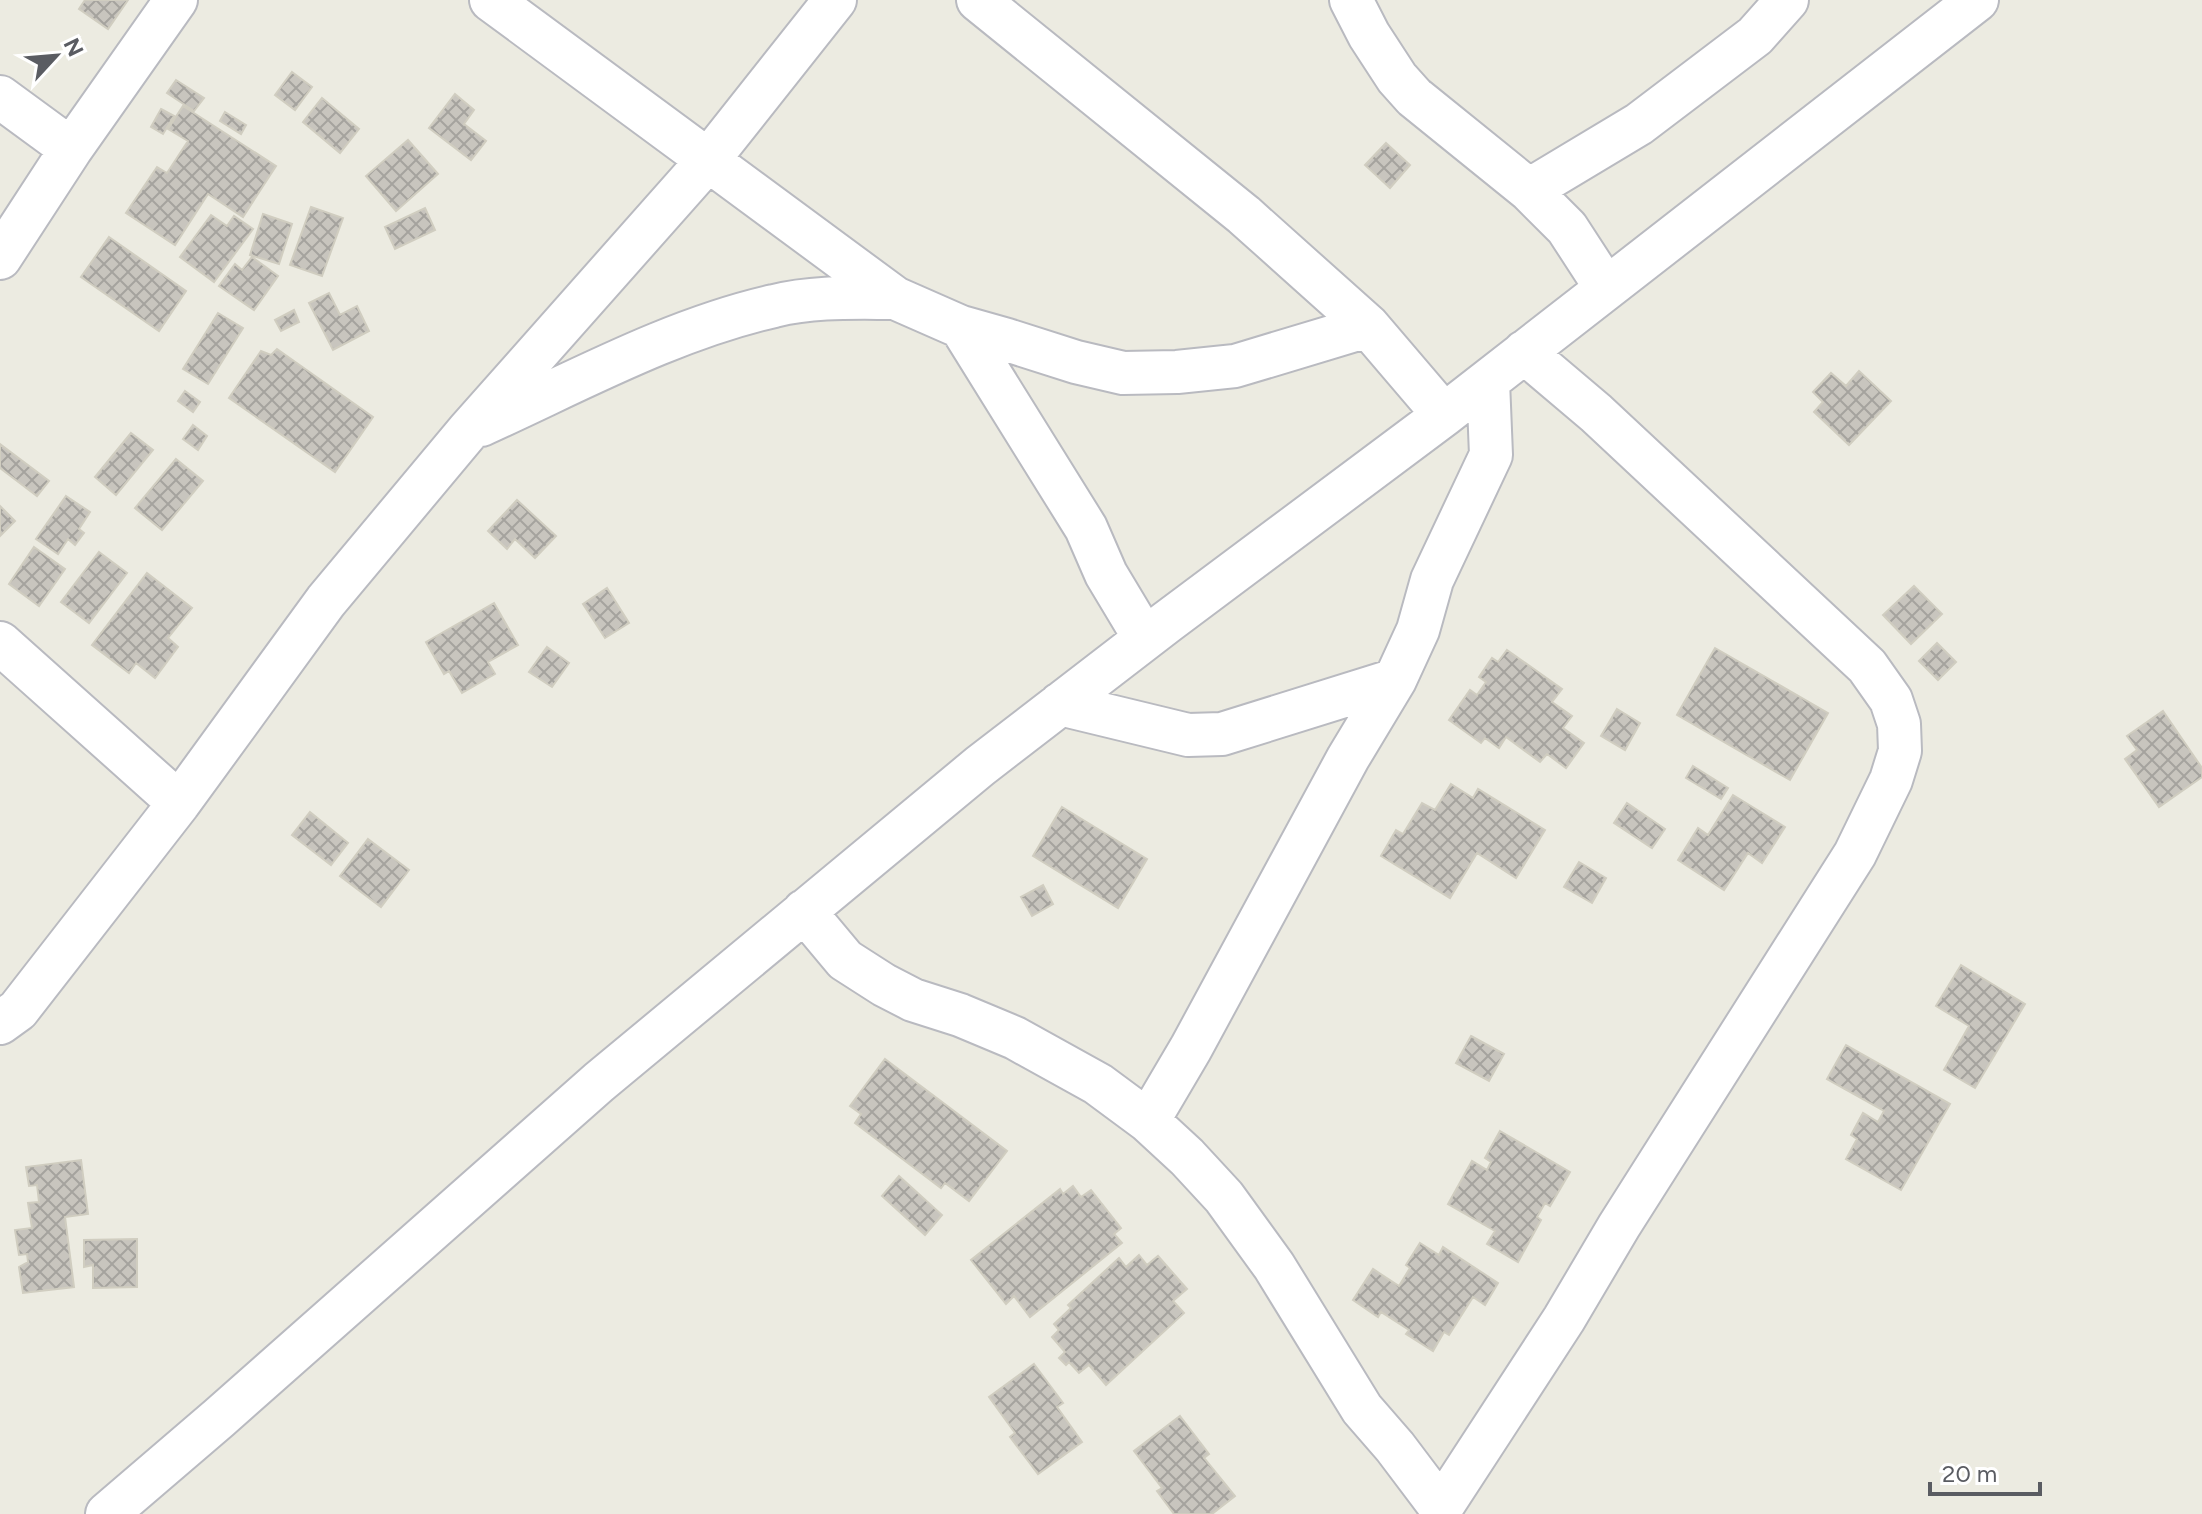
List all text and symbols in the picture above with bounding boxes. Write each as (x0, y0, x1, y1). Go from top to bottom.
north arrow (16, 16, 96, 96)
text: N (58, 34, 89, 61)
scale bar (1930, 1446, 2040, 1496)
text: 20 m (1942, 1459, 1997, 1488)

